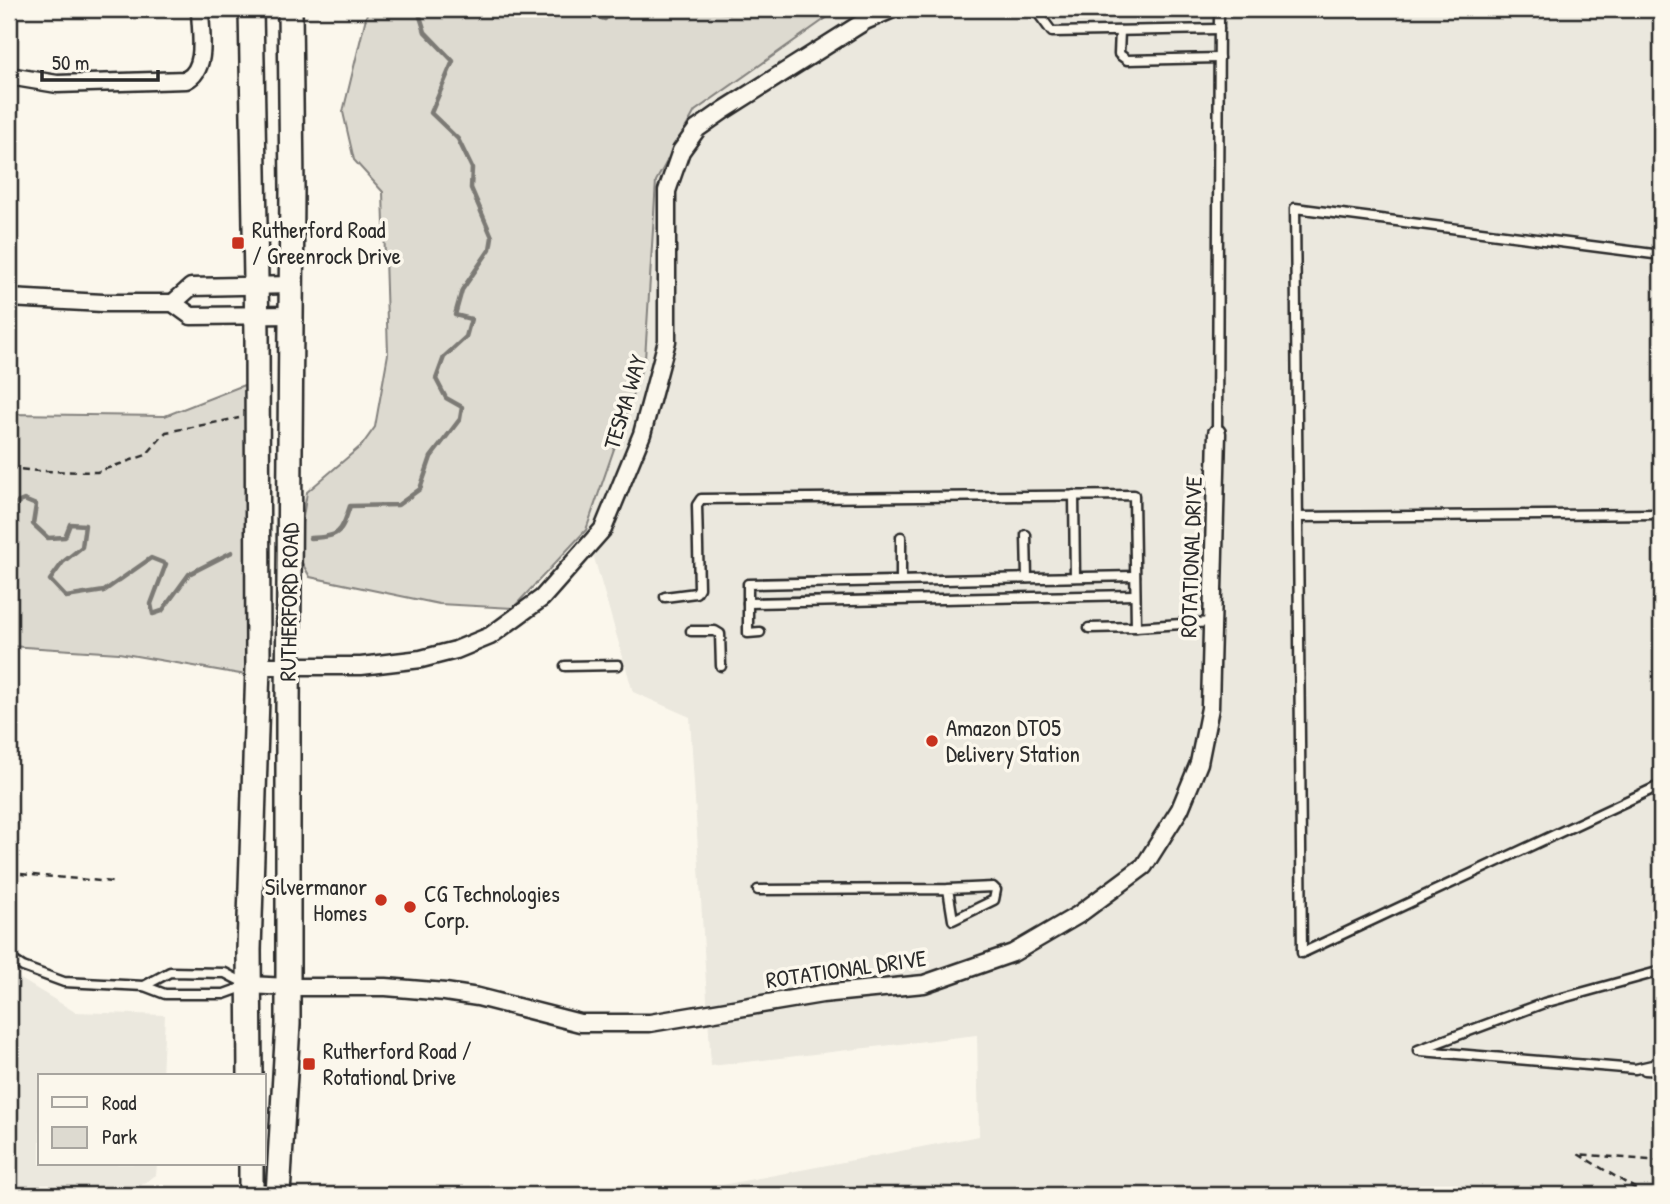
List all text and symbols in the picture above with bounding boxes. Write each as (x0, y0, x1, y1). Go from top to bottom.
scale bar (42, 38, 158, 82)
text: 50 m (52, 48, 89, 77)
place label: Rutherford Road / Greenrock Drive (252, 214, 401, 271)
marker: Rutherford Road / Greenrock Drive (230, 235, 246, 251)
street label: TESMA WAY (595, 351, 654, 453)
street label: ROTATIONAL DRIVE (1172, 476, 1209, 638)
street label: RUTHERFORD ROAD (272, 522, 305, 682)
place label: Amazon DTO5 Delivery Station (946, 712, 1080, 769)
marker: Amazon DTO5 Delivery Station (924, 733, 940, 749)
place label: Silvermanor Homes (265, 871, 367, 928)
place label: CG Technologies Corp. (424, 878, 560, 935)
marker: Silvermanor Homes (373, 892, 389, 908)
marker: CG Technologies Corp. (402, 899, 418, 915)
street label: ROTATIONAL DRIVE (764, 942, 928, 995)
place label: Rutherford Road / Rotational Drive (323, 1035, 472, 1092)
marker: Rutherford Road / Rotational Drive (301, 1056, 317, 1072)
legend (38, 1074, 266, 1166)
text: Road (102, 1088, 136, 1117)
text: Park (102, 1122, 137, 1151)

